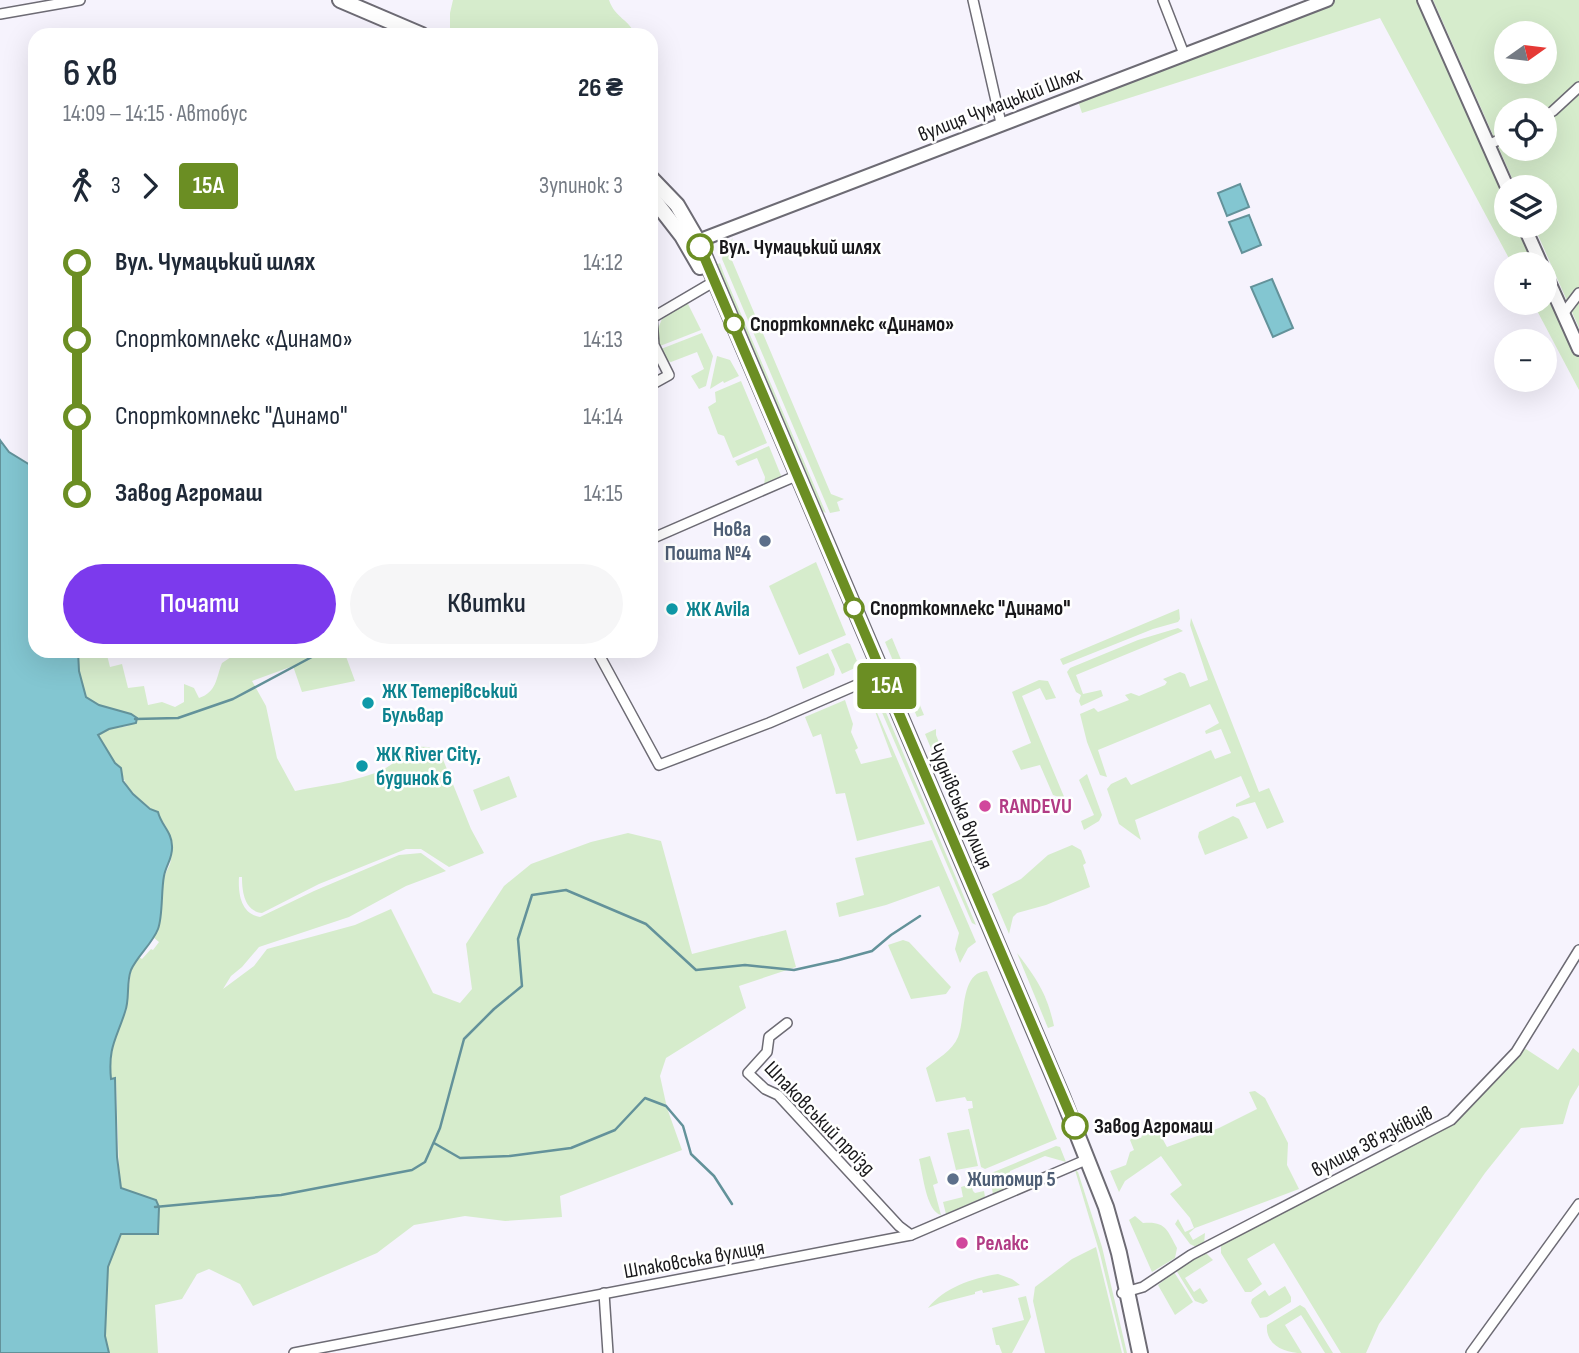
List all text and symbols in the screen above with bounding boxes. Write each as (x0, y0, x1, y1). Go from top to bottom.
north arrow (1494, 21, 1558, 84)
map controls (1494, 21, 1557, 392)
text: 6 хв (63, 51, 118, 96)
street label: вулиця Чумацький Шлях (915, 62, 1086, 147)
text: 26 ₴ (578, 73, 623, 104)
button: locate (1494, 98, 1557, 161)
text: 14:09 – 14:15 · Автобус (63, 100, 248, 128)
icon: walk (63, 167, 101, 205)
icon: forward (131, 167, 169, 205)
text: 15A (193, 171, 224, 200)
text: 3 (111, 172, 121, 200)
text: Зупинок: 3 (539, 172, 623, 200)
button: layers (1494, 175, 1557, 238)
marker: Вул. Чумацький шлях (687, 234, 713, 260)
place label: Вул. Чумацький шлях (719, 235, 881, 260)
text: Вул. Чумацький шлях (115, 247, 315, 278)
text: 14:12 (583, 249, 623, 277)
button: + (1494, 252, 1557, 315)
place label: Спорткомплекс «Динамо» (750, 312, 954, 337)
marker: Спорткомплекс «Динамо» (724, 314, 744, 334)
text: Спорткомплекс «Динамо» (115, 324, 353, 355)
text: 14:13 (583, 326, 623, 354)
button: − (1494, 329, 1557, 392)
text: Спорткомплекс "Динамо" (115, 401, 348, 432)
text: 14:14 (583, 403, 623, 431)
text: Завод Агромаш (115, 478, 262, 509)
text: 14:15 (584, 480, 623, 508)
place label: Нова Пошта №4 (665, 517, 751, 566)
marker: Нова Пошта №4 (757, 533, 773, 549)
button: Почати (63, 564, 336, 644)
button: Квитки (350, 564, 623, 644)
place label: Спорткомплекс "Динамо" (870, 596, 1070, 621)
place label: ЖК Avila (686, 597, 750, 622)
marker: Спорткомплекс "Динамо" (844, 598, 864, 618)
marker: ЖК Avila (664, 601, 680, 617)
line badge: 15A (847, 663, 927, 709)
text: 15A (871, 671, 903, 700)
place label: ЖК Тетерівський Бульвар (382, 679, 518, 728)
marker: ЖК Тетерівський Бульвар (360, 695, 376, 711)
street label: Чуднівська вулиця (923, 740, 998, 873)
place label: ЖК River City, будинок 6 (376, 742, 481, 791)
marker: ЖК River City, будинок 6 (354, 758, 370, 774)
place label: RANDEVU (999, 794, 1072, 819)
marker: RANDEVU (977, 798, 993, 814)
street label: Шпаковський проїзд (759, 1056, 880, 1181)
street label: вулиця Звʼязківців (1308, 1100, 1437, 1183)
marker: Завод Агромаш (1062, 1113, 1088, 1139)
place label: Завод Агромаш (1094, 1114, 1213, 1139)
place label: Житомир 5 (967, 1167, 1056, 1192)
marker: Житомир 5 (945, 1171, 961, 1187)
place label: Релакс (976, 1231, 1029, 1256)
street label: Шпаковська вулиця (622, 1235, 766, 1284)
marker: Релакс (954, 1235, 970, 1251)

